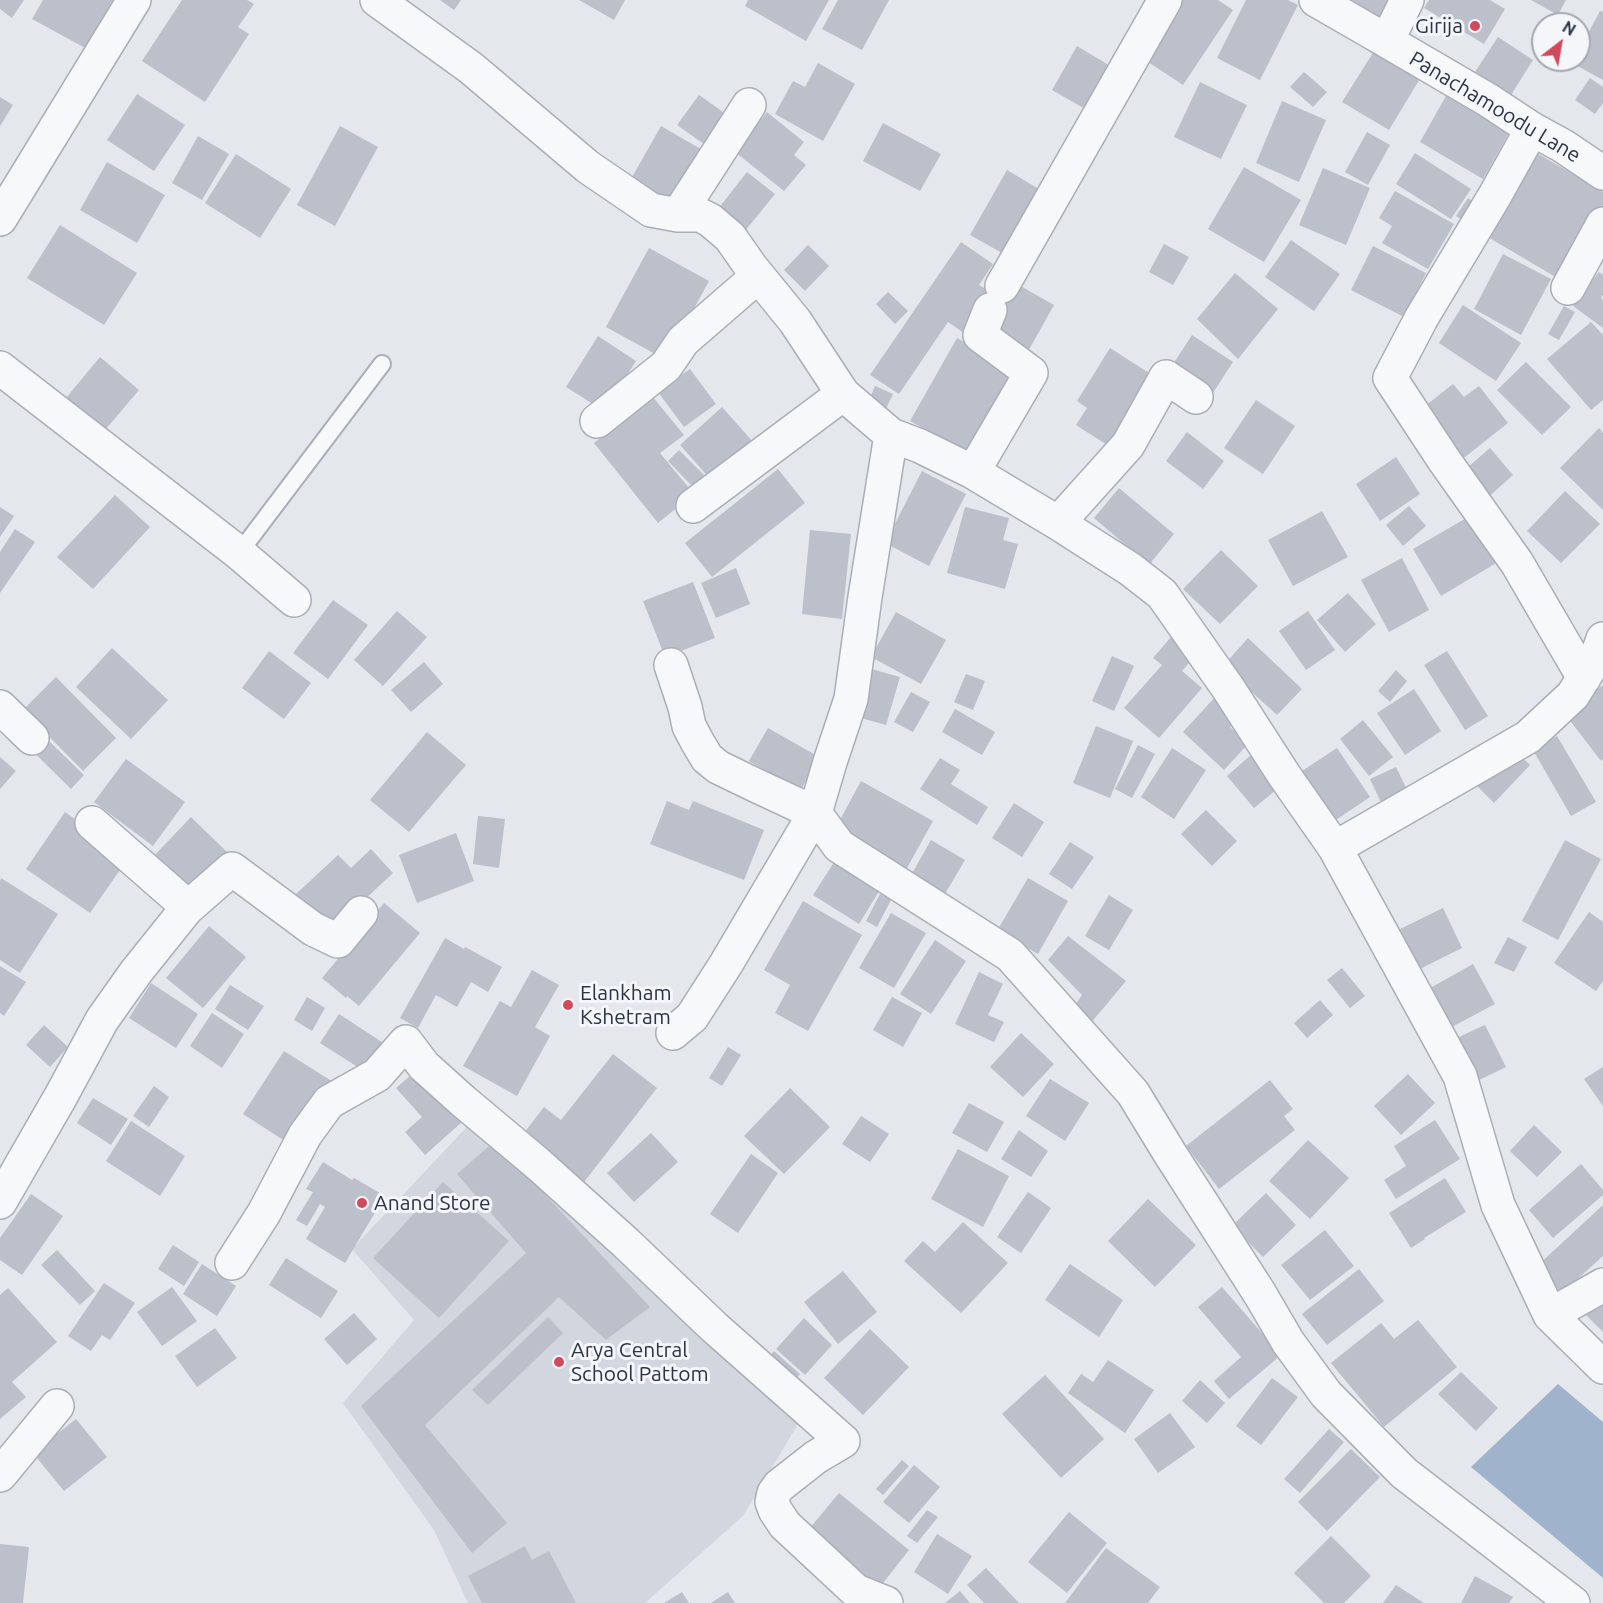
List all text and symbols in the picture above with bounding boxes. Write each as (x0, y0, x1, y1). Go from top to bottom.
north arrow (1531, 12, 1591, 72)
place label: Girija (1415, 13, 1463, 39)
text: N (1559, 17, 1579, 39)
marker: Girija (1468, 19, 1482, 33)
street label: Panachamoodu Lane (1405, 46, 1585, 168)
place label: Elankham Kshetram (580, 980, 672, 1030)
marker: Elankham Kshetram (561, 998, 575, 1012)
place label: Anand Store (374, 1190, 491, 1216)
marker: Anand Store (355, 1196, 369, 1210)
place label: Arya Central School Pattom (571, 1337, 709, 1387)
marker: Arya Central School Pattom (552, 1355, 566, 1369)

